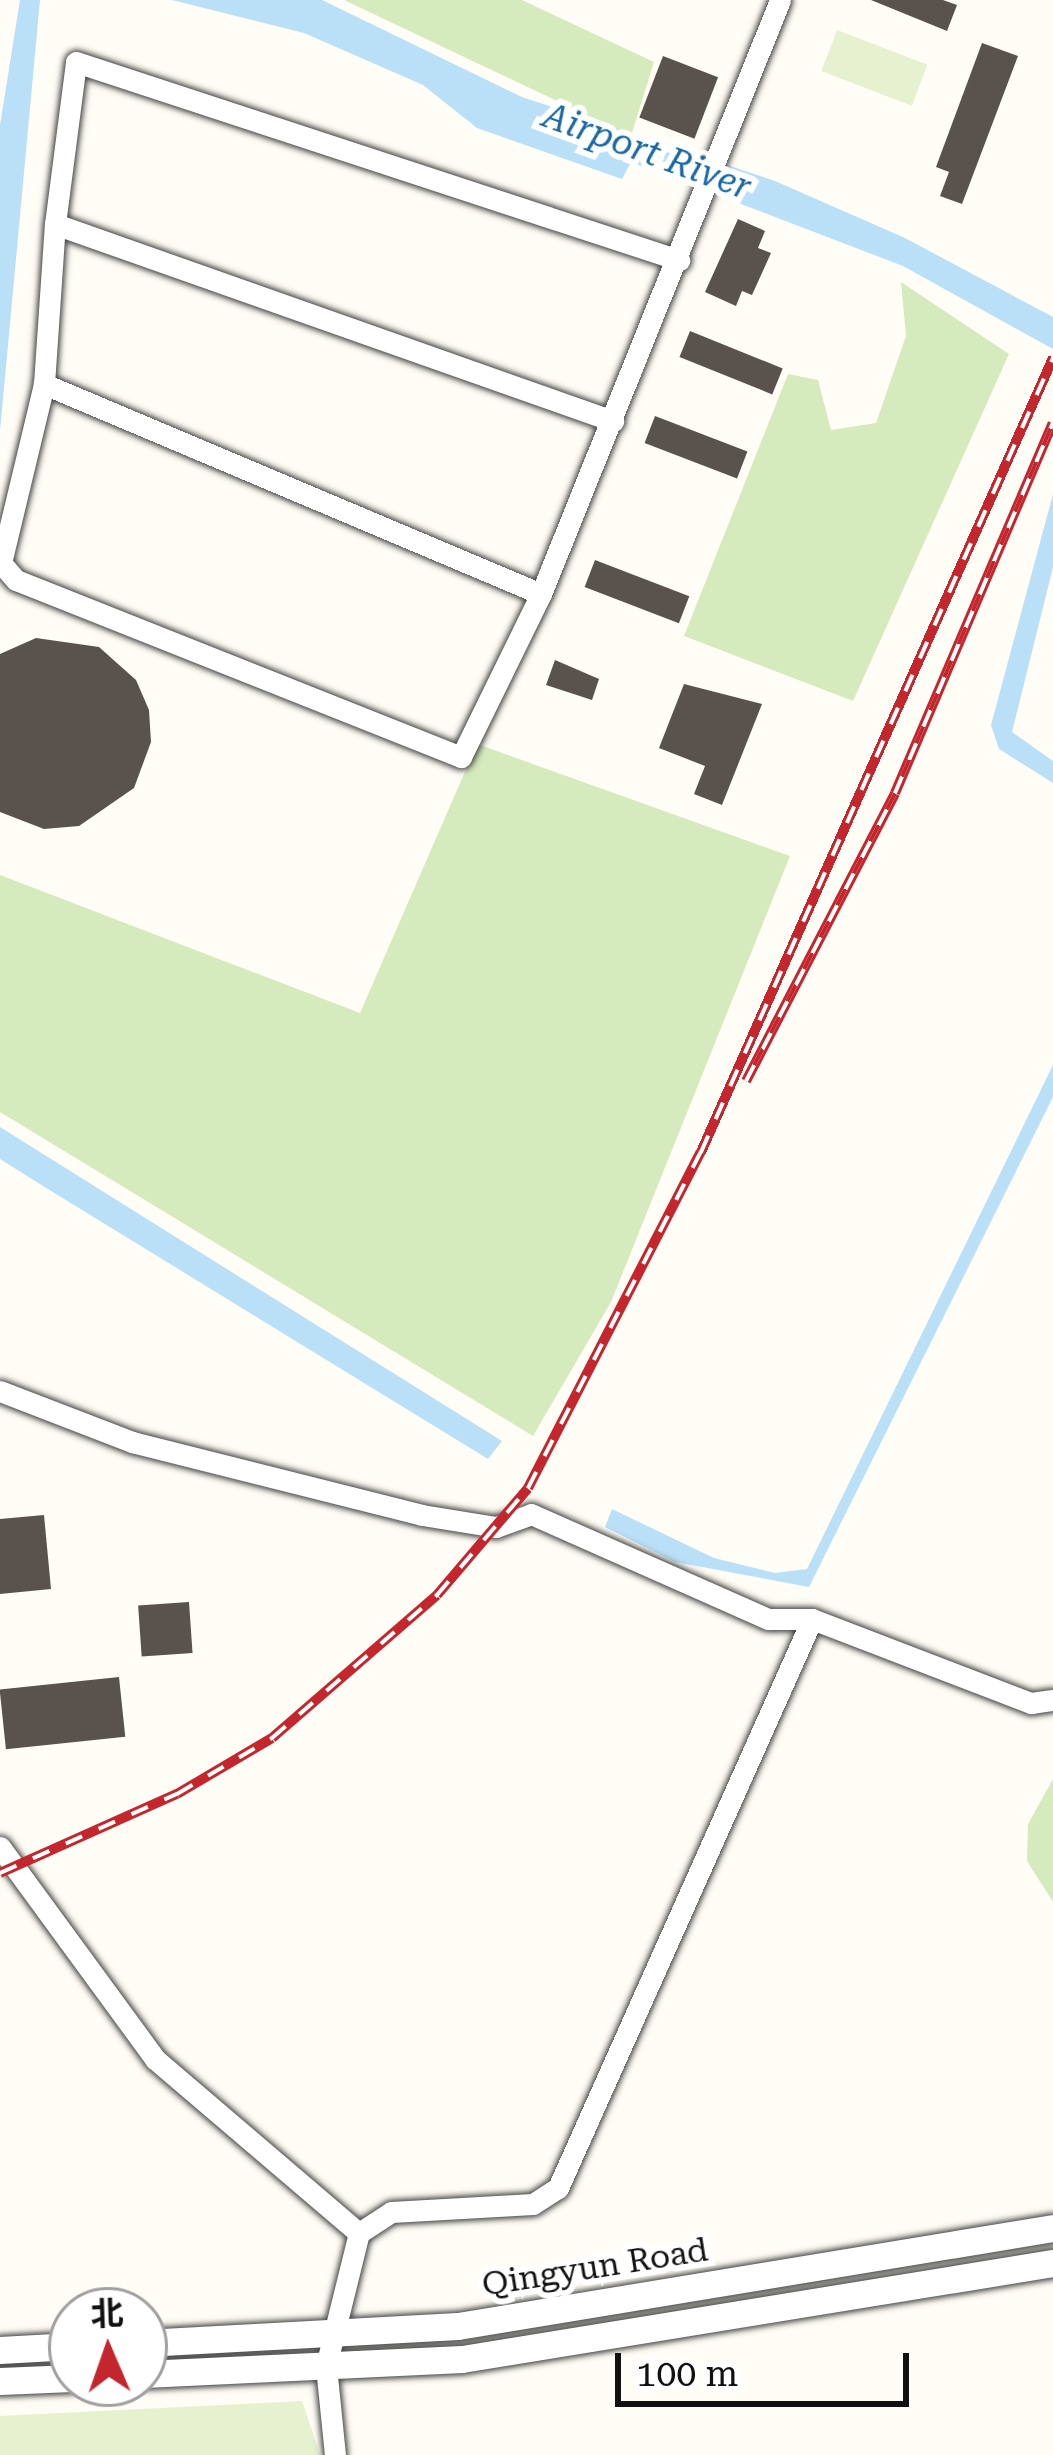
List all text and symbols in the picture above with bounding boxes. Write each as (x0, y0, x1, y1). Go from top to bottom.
water label: Airport River (537, 94, 757, 210)
street label: Qingyun Road (479, 2230, 711, 2304)
north arrow (48, 2287, 168, 2407)
text: 北 (90, 2293, 124, 2334)
scale bar (621, 2329, 915, 2403)
text: 100 m (636, 2353, 738, 2395)

